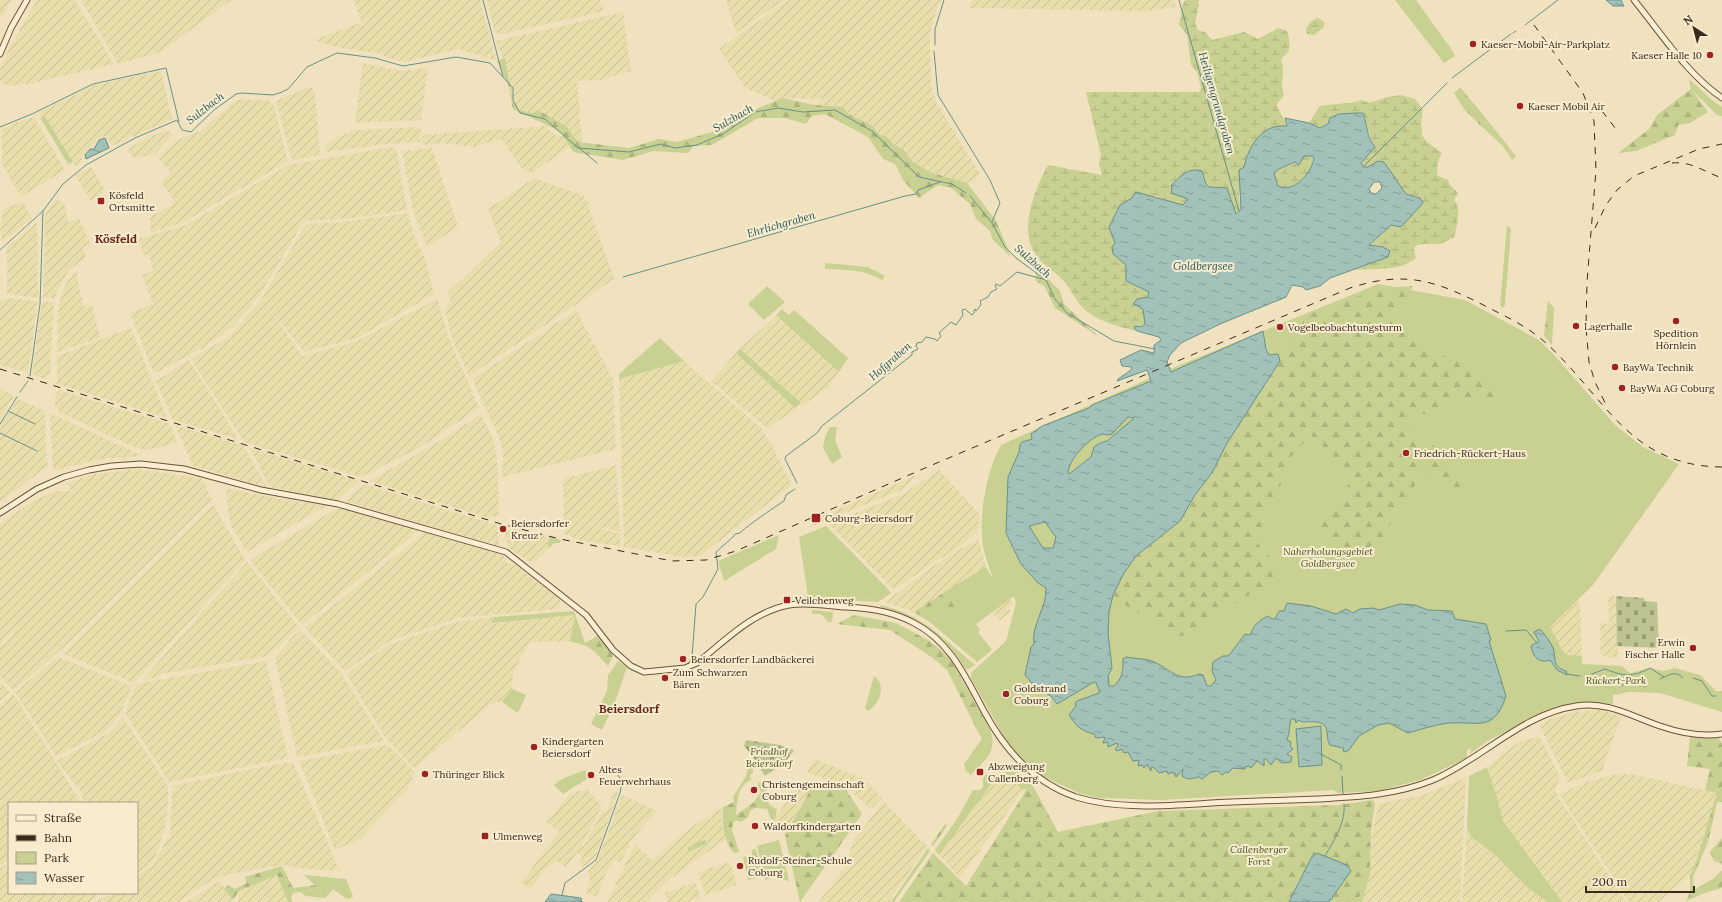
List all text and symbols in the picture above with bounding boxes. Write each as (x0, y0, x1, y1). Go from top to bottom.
north arrow (1674, 8, 1714, 48)
text: N (1681, 11, 1696, 28)
place label: Kaeser-Mobil-Air-Parkplatz (1481, 38, 1610, 51)
marker: Kaeser-Mobil-Air-Parkplatz (1468, 39, 1478, 49)
place label: Kaeser Halle 10 (1631, 49, 1702, 62)
water label: Heiligengrundgraben (1196, 50, 1238, 156)
marker: Kaeser Halle 10 (1705, 50, 1715, 60)
water label: Sulzbach (183, 88, 227, 127)
place label: Kaeser Mobil Air (1528, 100, 1605, 113)
water label: Sulzbach (710, 101, 756, 135)
marker: Kaeser Mobil Air (1515, 101, 1525, 111)
place label: Kösfeld Ortsmitte (109, 189, 156, 214)
marker: Kösfeld Ortsmitte (96, 196, 106, 206)
water label: Ehrlichgraben (745, 208, 817, 240)
district label: Kösfeld (95, 231, 137, 246)
water label: Sulzbach (1012, 241, 1055, 281)
water label: Goldbergsee (1173, 259, 1233, 273)
marker: Spedition Hörnlein (1671, 316, 1681, 326)
place label: Lagerhalle (1584, 320, 1633, 333)
place label: Vogelbeobachtungsturm (1287, 321, 1402, 334)
marker: Lagerhalle (1571, 321, 1581, 331)
marker: Vogelbeobachtungsturm (1275, 322, 1285, 332)
place label: Spedition Hörnlein (1654, 327, 1698, 352)
water label: Hofgraben (866, 339, 914, 383)
place label: BayWa Technik (1623, 361, 1694, 374)
marker: BayWa Technik (1610, 362, 1620, 372)
place label: BayWa AG Coburg (1630, 382, 1715, 395)
marker: BayWa AG Coburg (1617, 383, 1627, 393)
place label: Friedrich-Rückert-Haus (1414, 447, 1526, 460)
marker: Friedrich-Rückert-Haus (1401, 448, 1411, 458)
marker: Coburg-Beiersdorf (810, 512, 822, 524)
place label: Coburg-Beiersdorf (825, 512, 913, 525)
place label: Beiersdorfer Kreuz (511, 517, 570, 542)
marker: Beiersdorfer Kreuz (498, 524, 508, 534)
park label: Naherholungsgebiet Goldbergsee (1283, 545, 1373, 570)
place label: Veilchenweg (794, 594, 854, 607)
marker: Veilchenweg (782, 595, 792, 605)
place label: Erwin Fischer Halle (1625, 636, 1686, 661)
marker: Erwin Fischer Halle (1688, 643, 1698, 653)
place label: Beiersdorfer Landbäckerei (691, 653, 815, 666)
marker: Beiersdorfer Landbäckerei (678, 654, 688, 664)
place label: Zum Schwarzen Bären (673, 666, 748, 691)
marker: Zum Schwarzen Bären (660, 673, 670, 683)
park label: Rückert-Park (1586, 674, 1646, 687)
place label: Goldstrand Coburg (1014, 682, 1066, 707)
marker: Goldstrand Coburg (1001, 689, 1011, 699)
district label: Beiersdorf (599, 701, 661, 716)
place label: Kindergarten Beiersdorf (542, 735, 604, 760)
marker: Kindergarten Beiersdorf (529, 742, 539, 752)
park label: Friedhof Beiersdorf (746, 745, 793, 770)
place label: Abzweigung Callenberg (987, 760, 1045, 785)
place label: Altes Feuerwehrhaus (598, 763, 671, 788)
marker: Abzweigung Callenberg (975, 767, 985, 777)
place label: Thüringer Blick (433, 768, 505, 781)
marker: Thüringer Blick (420, 769, 430, 779)
marker: Altes Feuerwehrhaus (586, 770, 596, 780)
place label: Christengemeinschaft Coburg (762, 778, 865, 803)
marker: Christengemeinschaft Coburg (749, 785, 759, 795)
legend (8, 802, 138, 894)
text: Straße (44, 810, 82, 825)
place label: Waldorfkindergarten (763, 820, 861, 833)
marker: Waldorfkindergarten (750, 821, 760, 831)
text: Bahn (44, 830, 72, 845)
place label: Ulmenweg (493, 830, 543, 843)
marker: Ulmenweg (480, 831, 490, 841)
park label: Callenberger Forst (1230, 843, 1288, 868)
text: Park (44, 850, 70, 865)
place label: Rudolf-Steiner-Schule Coburg (748, 854, 853, 879)
marker: Rudolf-Steiner-Schule Coburg (735, 861, 745, 871)
scale bar (1586, 868, 1694, 894)
text: Wasser (44, 870, 85, 885)
text: 200 m (1592, 874, 1628, 889)

